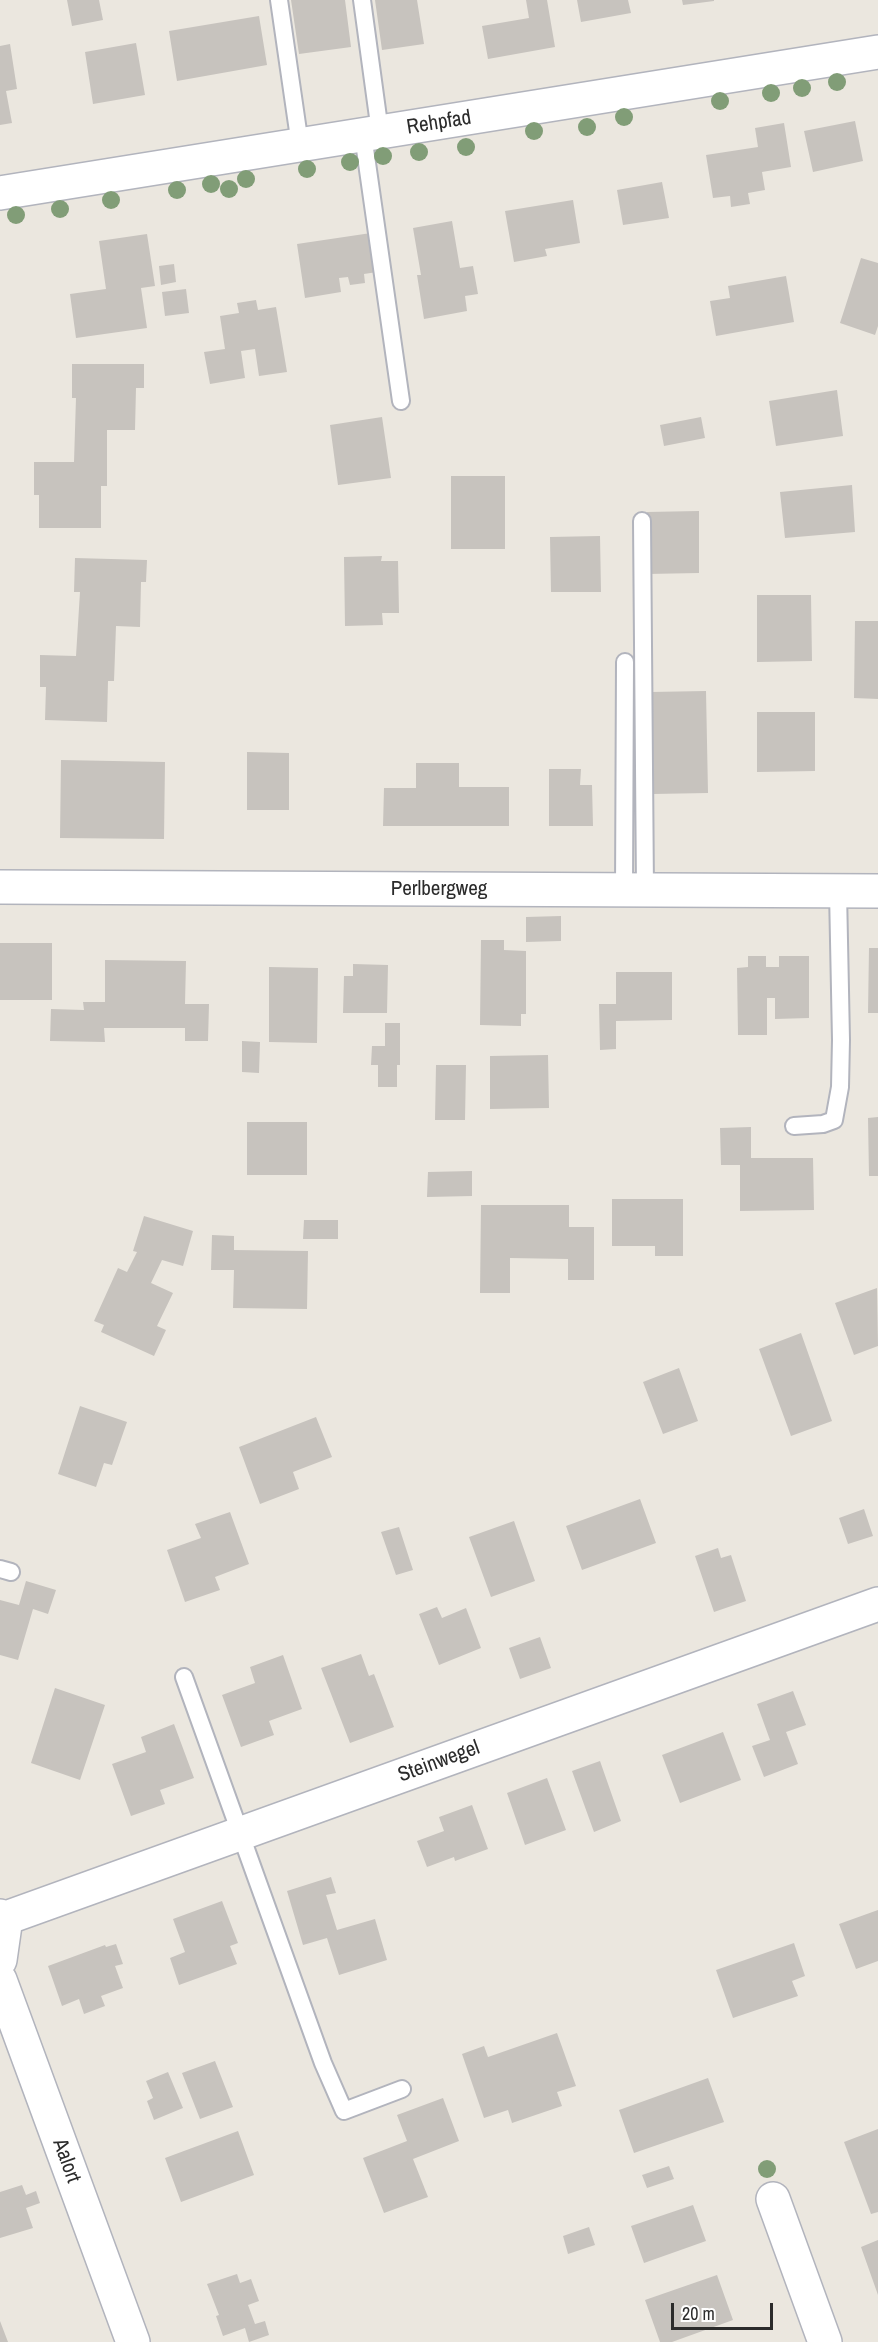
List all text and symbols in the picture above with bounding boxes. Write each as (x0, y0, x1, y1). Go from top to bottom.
street label: Rehpfad (405, 105, 473, 141)
street label: Perlbergweg (391, 876, 487, 902)
street label: Steinwegel (395, 1736, 483, 1788)
street label: Aalort (46, 2136, 86, 2186)
scale bar (674, 2291, 776, 2329)
text: 20 m (682, 2301, 715, 2326)

